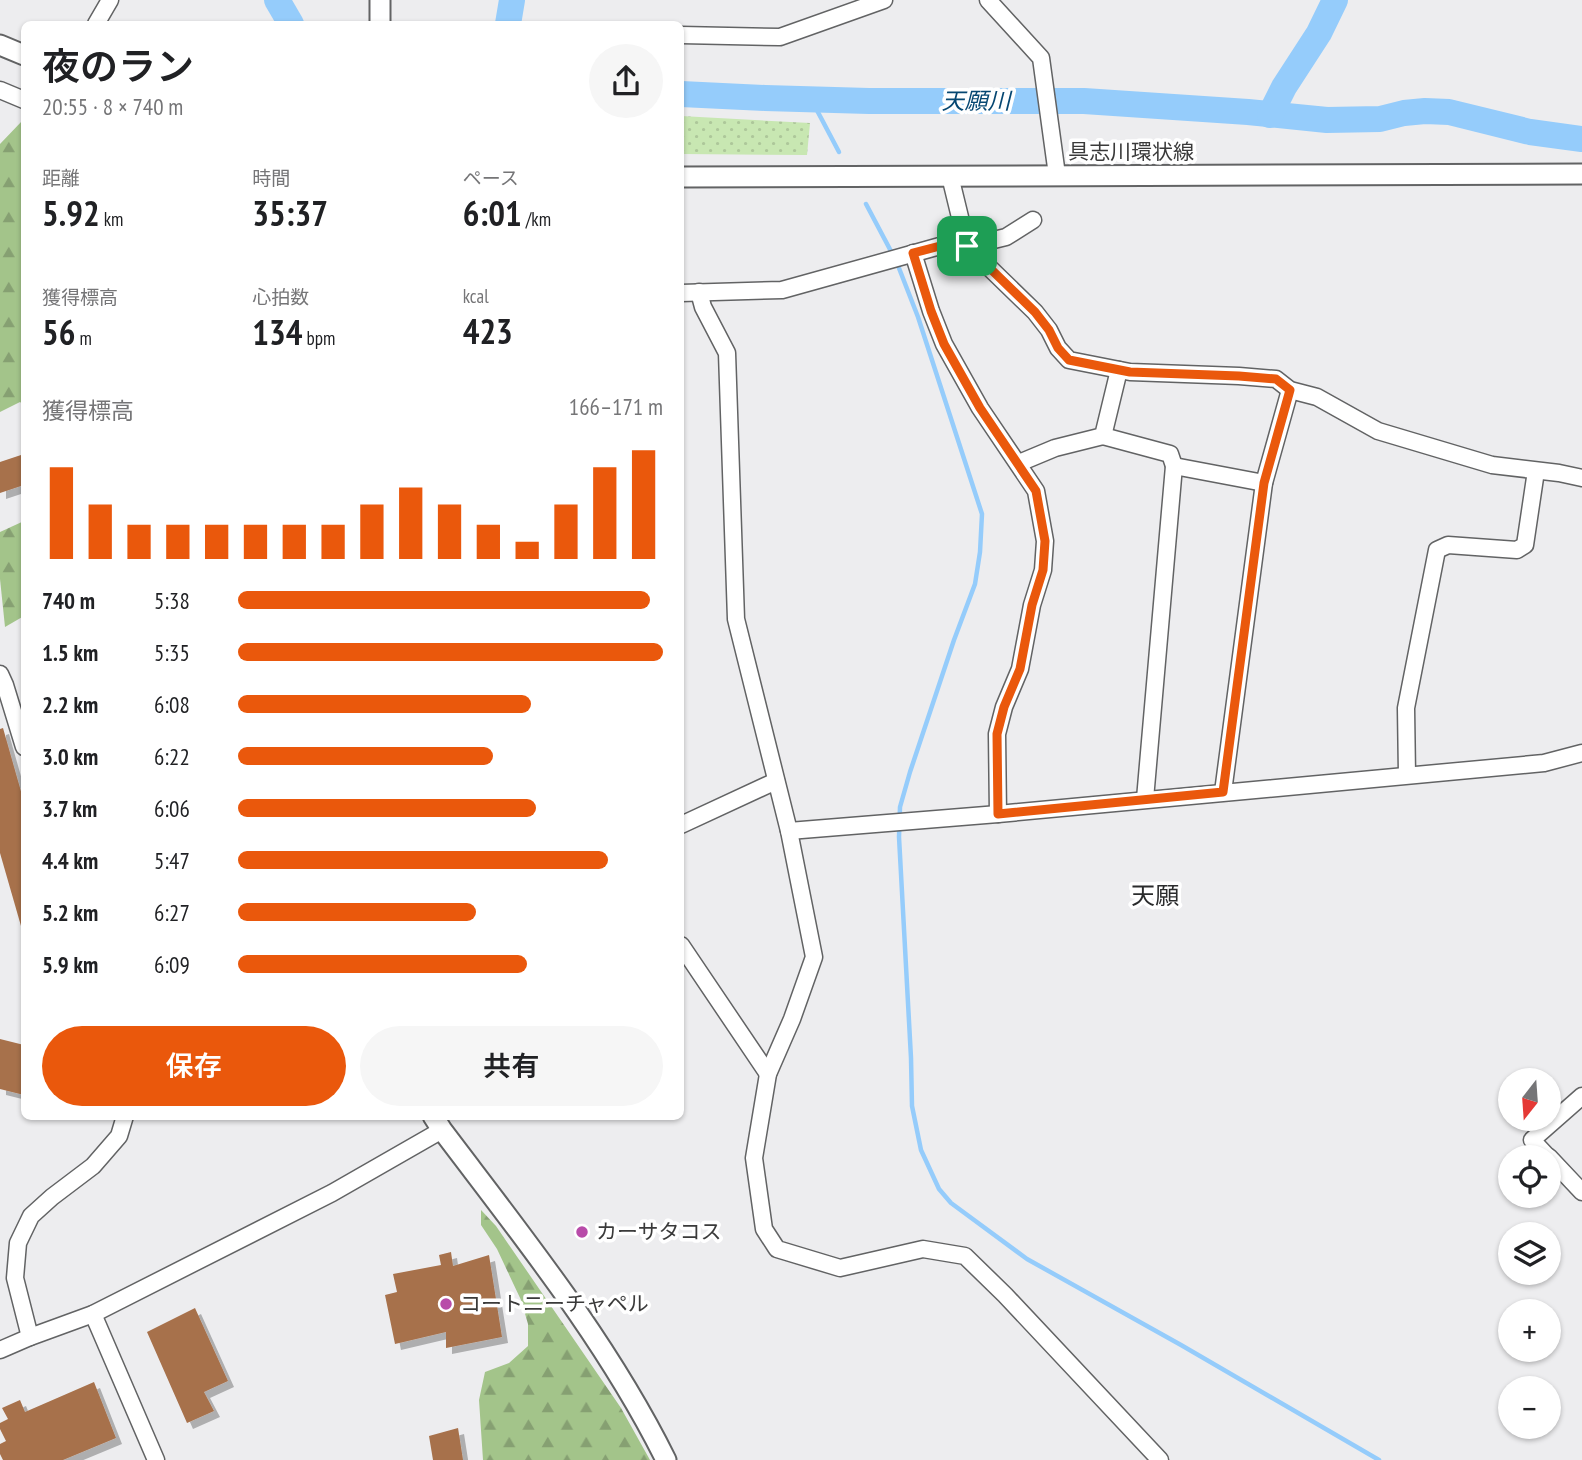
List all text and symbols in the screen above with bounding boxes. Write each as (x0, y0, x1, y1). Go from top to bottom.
text: 夜のラン (42, 41, 194, 90)
button: share (589, 44, 663, 118)
water label: 天願川 (942, 86, 1014, 115)
text: 20:55 · 8 × 740 m (42, 92, 183, 121)
street label: 具志川環状線 (1068, 138, 1194, 165)
text: 距離 (42, 166, 80, 190)
text: 時間 (252, 166, 290, 190)
text: ペース (463, 166, 519, 190)
text: 5.92 (42, 190, 100, 236)
text: 35:37 (252, 190, 328, 236)
text: 6:01 (463, 190, 522, 236)
text: km (100, 207, 123, 231)
text: /km (522, 207, 551, 231)
pin (937, 216, 997, 276)
icon: arrive (948, 227, 986, 265)
text: kcal (463, 284, 489, 308)
text: 獲得標高 (42, 285, 118, 309)
text: 心拍数 (252, 285, 309, 309)
text: 423 (463, 308, 513, 354)
text: 56 (42, 309, 75, 355)
text: 134 (252, 309, 303, 355)
text: m (75, 326, 92, 350)
text: bpm (303, 326, 335, 350)
text: 166–171 m (569, 392, 663, 421)
text: 獲得標高 (42, 396, 134, 425)
text: 740 m (42, 586, 95, 615)
text: 5:38 (154, 586, 190, 615)
text: 1.5 km (42, 638, 98, 667)
text: 5:35 (154, 638, 190, 667)
text: 2.2 km (42, 690, 98, 719)
text: 6:08 (154, 690, 190, 719)
text: 3.0 km (42, 742, 98, 771)
text: 6:22 (154, 742, 190, 771)
text: 3.7 km (42, 794, 97, 823)
text: 6:06 (154, 794, 190, 823)
text: 4.4 km (42, 846, 98, 875)
text: 5:47 (154, 846, 190, 875)
district label: 天願 (1131, 880, 1179, 911)
text: 5.2 km (42, 898, 98, 927)
text: 6:27 (154, 898, 190, 927)
text: 5.9 km (42, 950, 98, 979)
text: 6:09 (154, 950, 190, 979)
button: 保存 (42, 1026, 346, 1106)
button: 共有 (360, 1026, 663, 1106)
north arrow (1498, 1068, 1561, 1130)
map controls (1498, 1068, 1561, 1439)
button: locate (1498, 1145, 1561, 1208)
place label: カーサタコス (596, 1218, 722, 1245)
button: layers (1498, 1222, 1561, 1285)
marker: カーサタコス (574, 1224, 590, 1240)
place label: コートニーチャペル (460, 1290, 649, 1317)
marker: コートニーチャペル (438, 1296, 454, 1312)
button: + (1498, 1299, 1561, 1362)
button: − (1498, 1376, 1561, 1439)

